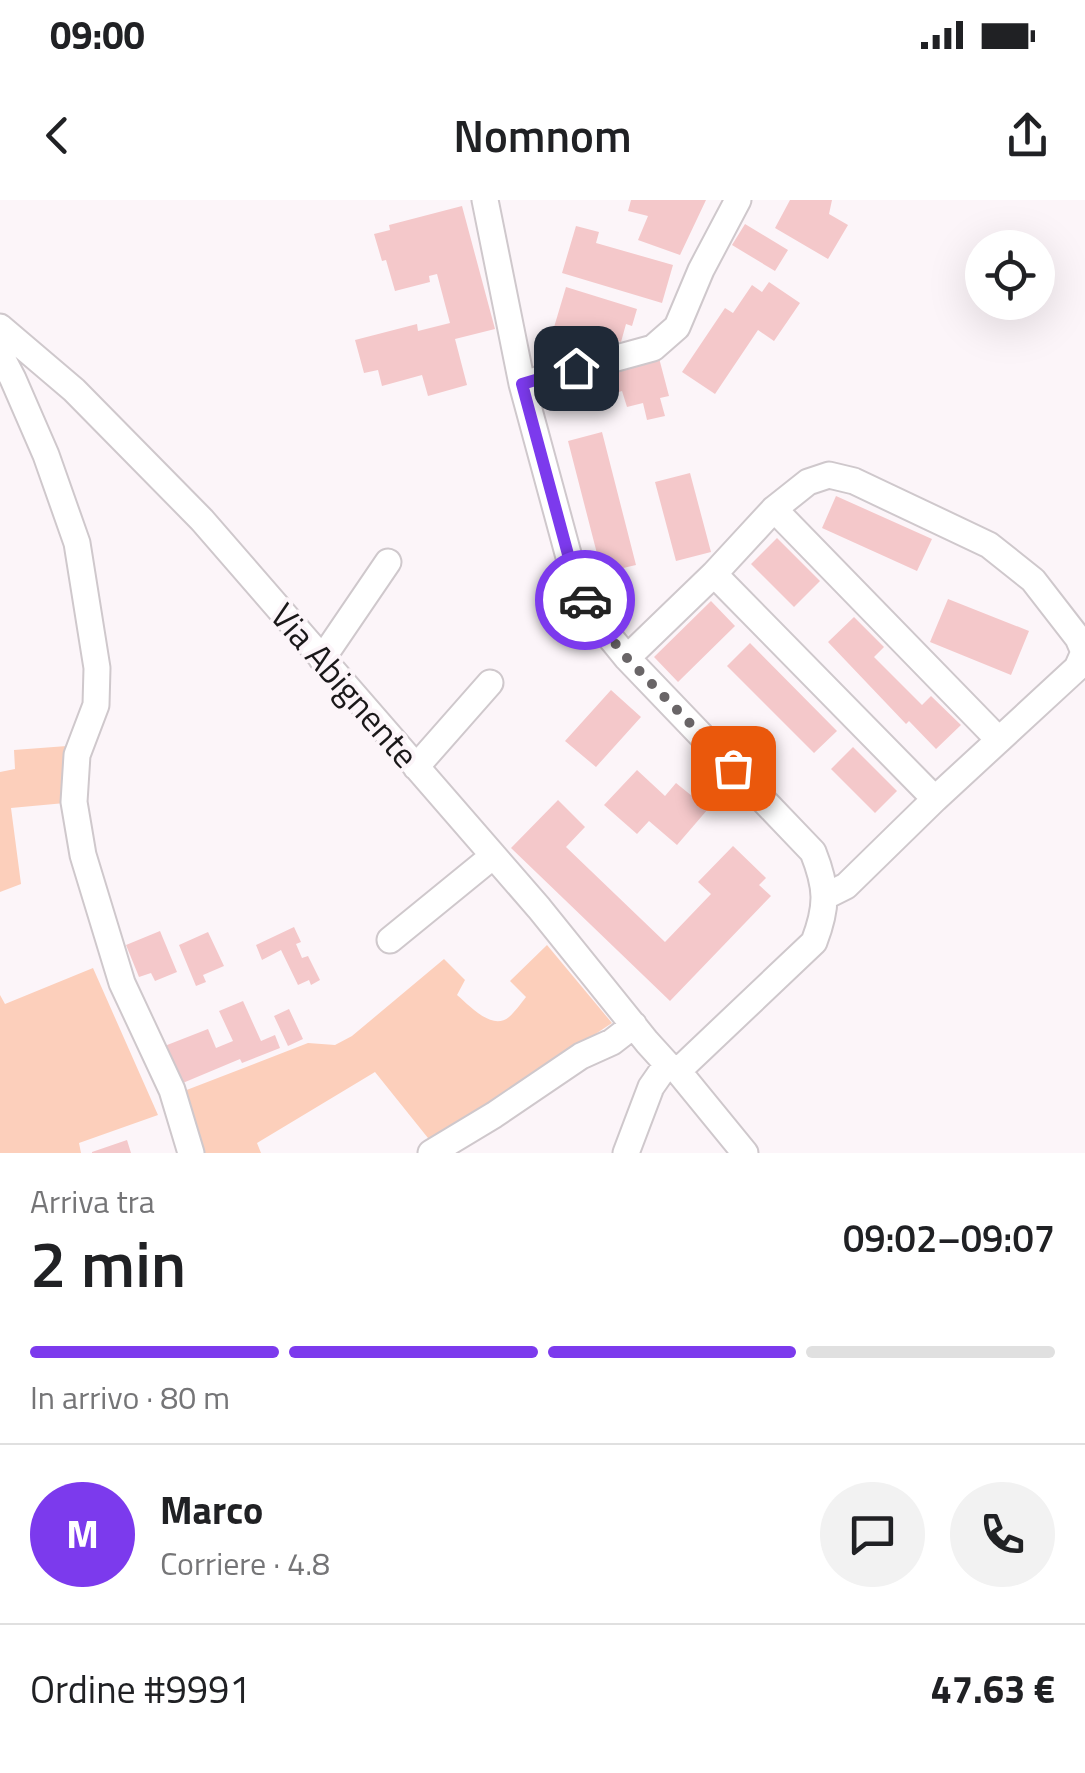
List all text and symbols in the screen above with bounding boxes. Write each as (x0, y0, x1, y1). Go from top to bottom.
text: 09:00 (50, 6, 145, 64)
text: Nomnom (453, 101, 632, 169)
icon: back (30, 108, 85, 163)
icon: share (1000, 108, 1055, 163)
map controls (965, 230, 1055, 320)
button: locate (965, 230, 1055, 320)
pin (534, 326, 619, 411)
icon: home (549, 341, 604, 396)
courier (535, 550, 635, 650)
icon: car (558, 573, 613, 628)
street label: Via Abignente (258, 591, 432, 779)
pin (691, 726, 776, 811)
icon: bag (706, 741, 761, 796)
text: Arriva tra (30, 1177, 155, 1225)
text: 09:02–09:07 (843, 1209, 1055, 1267)
text: 2 min (30, 1213, 186, 1312)
text: In arrivo · 80 m (30, 1373, 230, 1421)
text: Marco (160, 1481, 263, 1539)
button: chat (820, 1482, 925, 1587)
button: phone (950, 1482, 1055, 1587)
text: M (66, 1505, 99, 1563)
text: Corriere · 4.8 (160, 1539, 330, 1587)
text: Ordine #9991 (30, 1660, 251, 1718)
text: 47.63 € (931, 1660, 1055, 1718)

